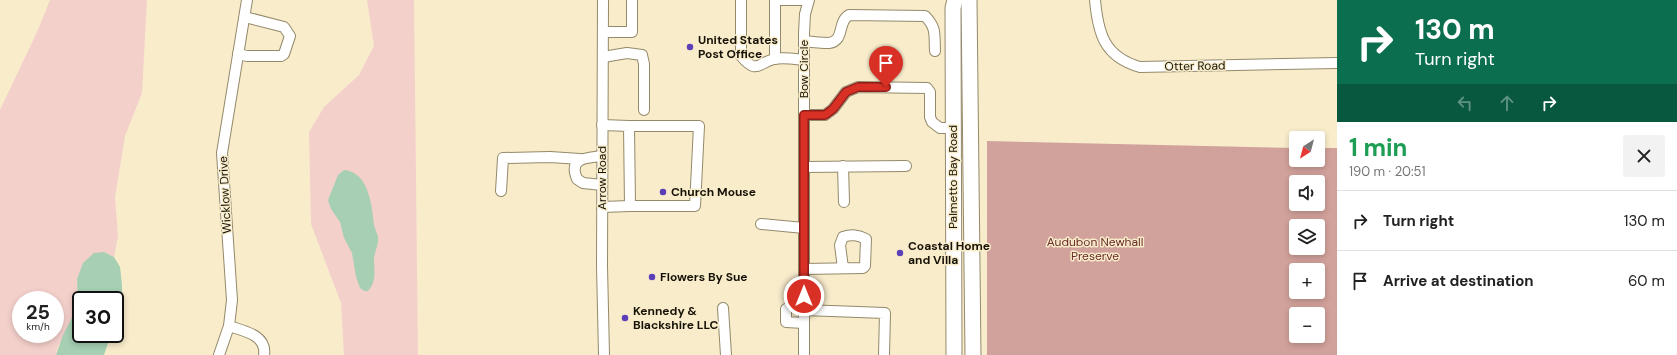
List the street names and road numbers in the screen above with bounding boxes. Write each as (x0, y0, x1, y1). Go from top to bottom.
street label: Bow Circle (796, 40, 812, 98)
street label: Otter Road (1164, 57, 1226, 75)
street label: Palmetto Bay Road (945, 125, 961, 229)
street label: Arrow Road (594, 146, 610, 210)
street label: Wicklow Drive (215, 156, 235, 234)

